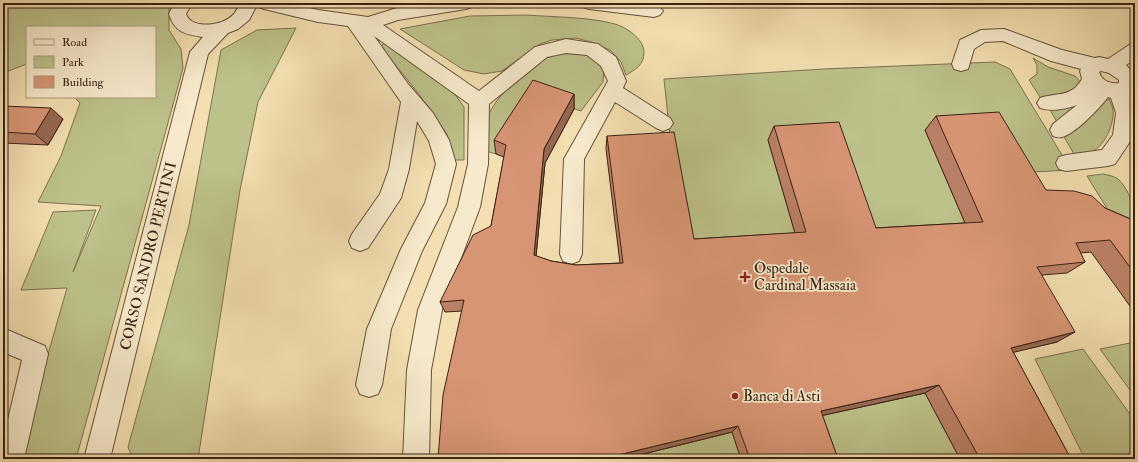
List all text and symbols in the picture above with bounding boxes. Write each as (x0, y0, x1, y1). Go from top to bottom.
legend (26, 26, 156, 98)
text: Road (62, 35, 87, 50)
text: Park (62, 55, 84, 70)
text: Building (62, 75, 105, 90)
street label: CORSO SANDRO PERTINI (116, 160, 181, 352)
place label: Ospedale Cardinal Massaia (754, 259, 857, 295)
marker: Ospedale Cardinal Massaia (739, 271, 751, 283)
place label: Banca di Asti (743, 387, 820, 406)
marker: Banca di Asti (730, 391, 740, 401)

